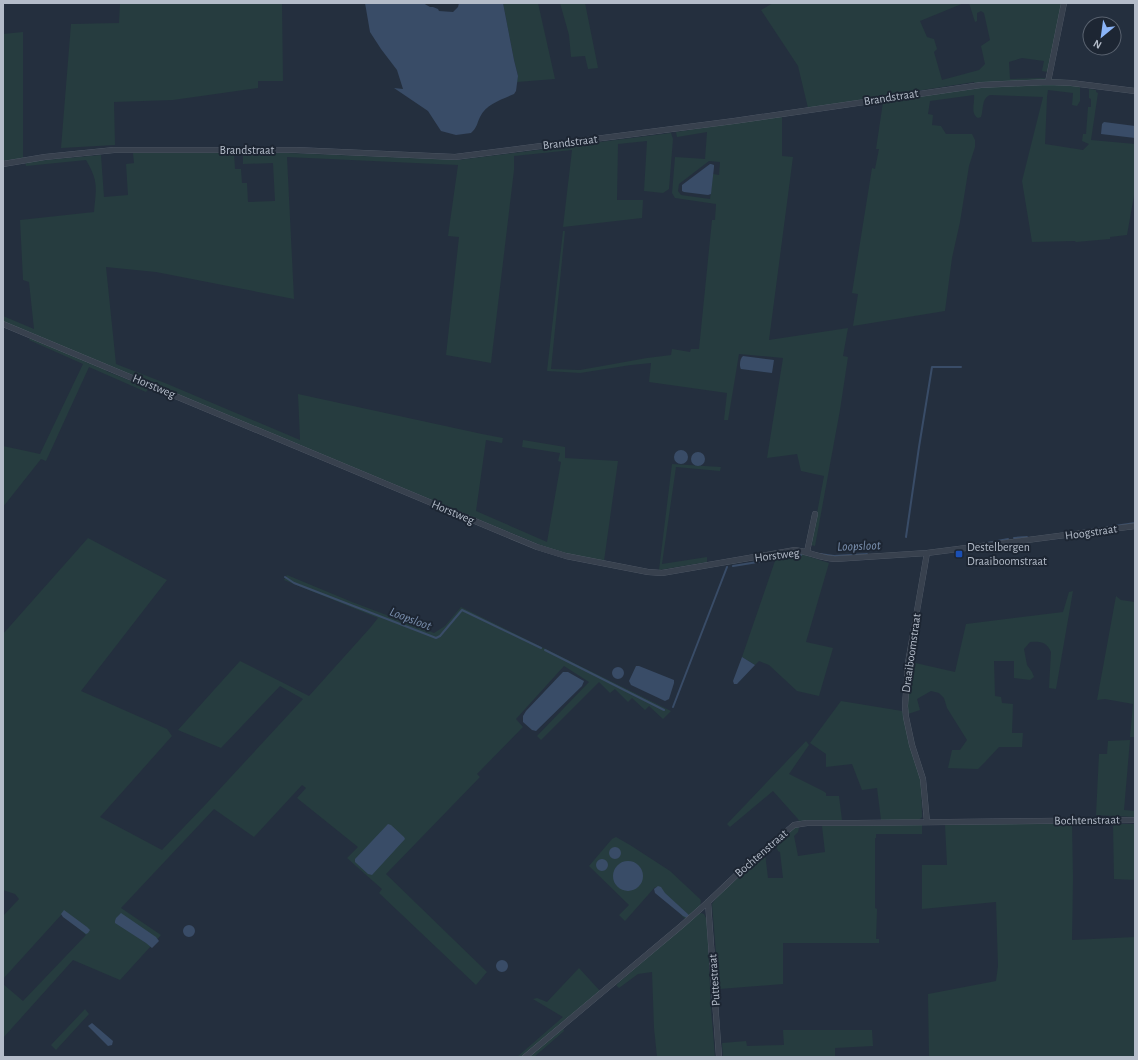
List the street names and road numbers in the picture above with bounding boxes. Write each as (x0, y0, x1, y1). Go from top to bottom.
street label: Brandstraat (863, 87, 919, 107)
street label: Brandstraat (542, 133, 598, 151)
street label: Brandstraat (220, 144, 275, 156)
street label: Horstweg (131, 372, 177, 400)
street label: Horstweg (430, 498, 476, 526)
street label: Hoogstraat (1064, 522, 1118, 542)
street label: Horstweg (754, 546, 800, 564)
street label: Draaiboomstraat (900, 612, 923, 693)
street label: Bochtenstraat (1054, 813, 1120, 827)
street label: Bochtenstraat (732, 827, 790, 879)
street label: Puttestraat (706, 953, 722, 1006)

